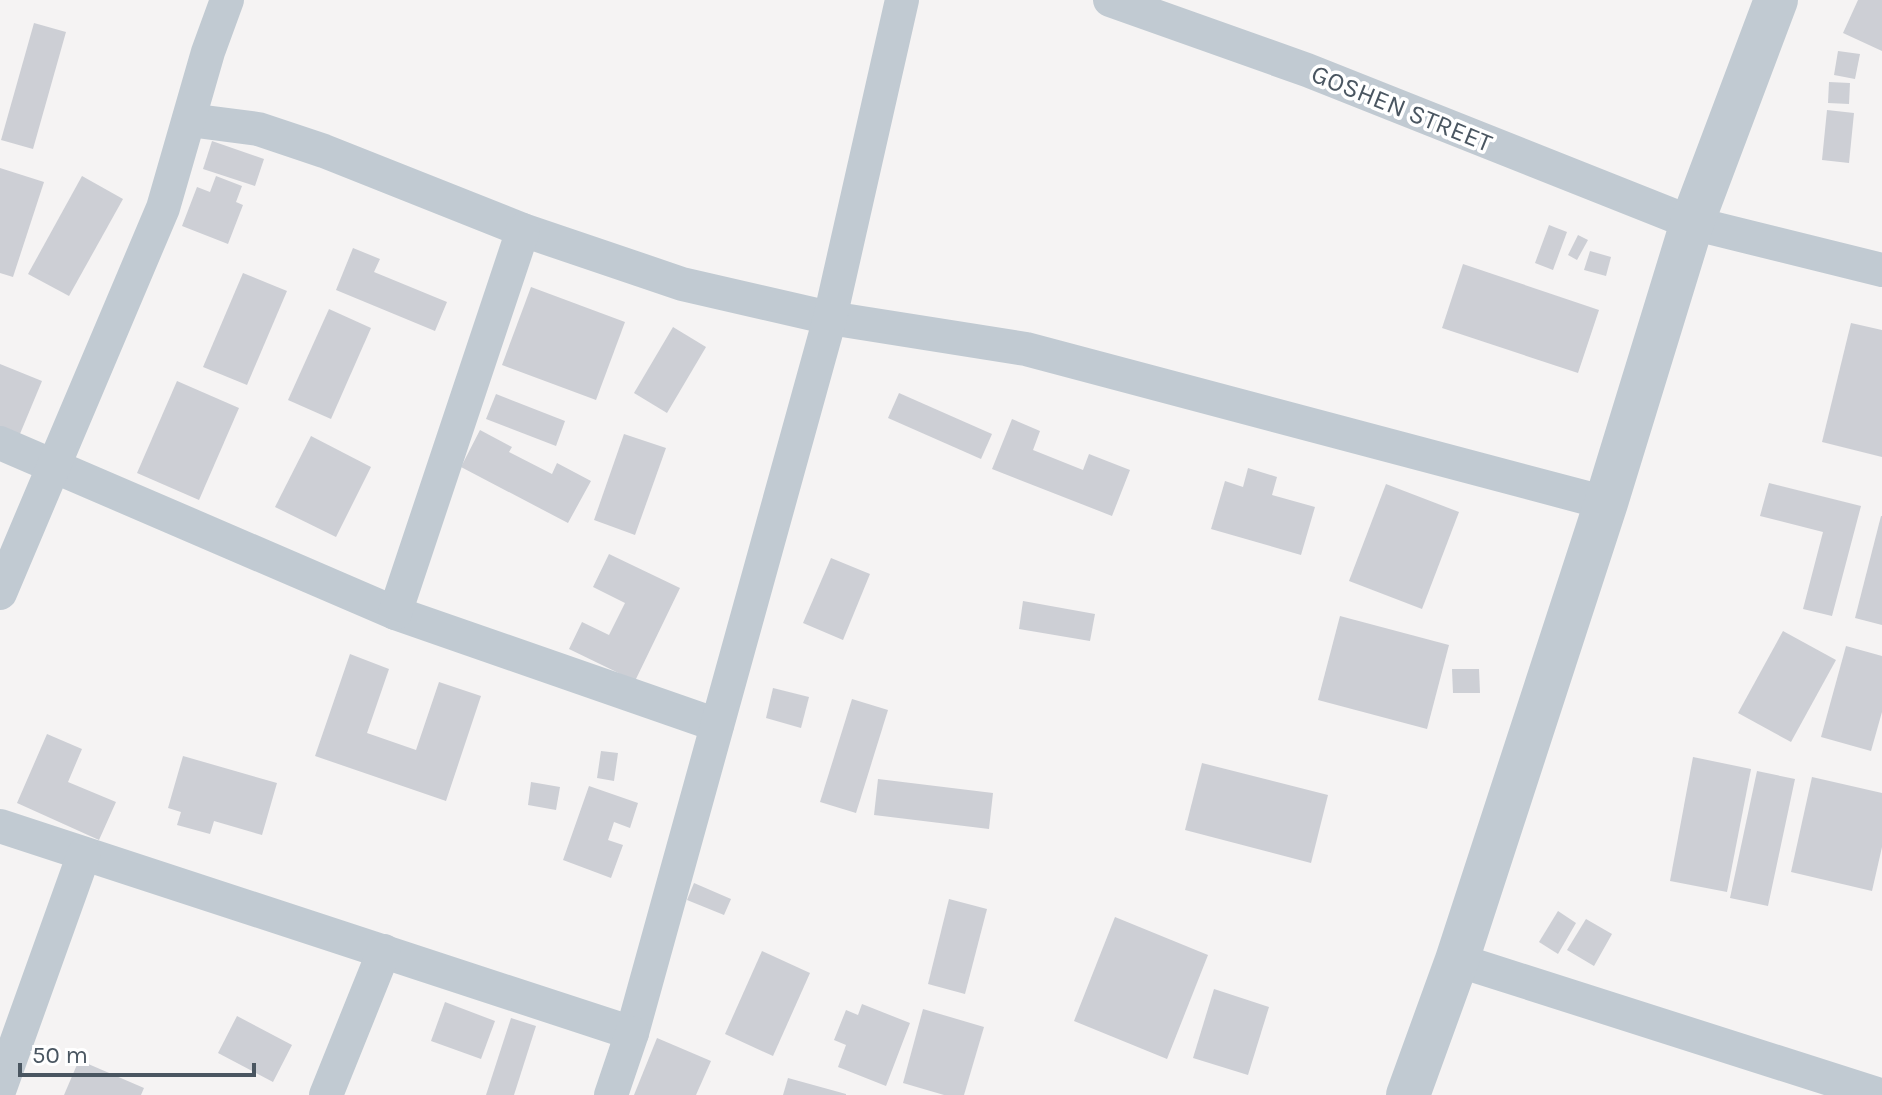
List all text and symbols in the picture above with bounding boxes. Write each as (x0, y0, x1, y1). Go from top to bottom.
street label: GOSHEN STREET (1307, 58, 1497, 159)
scale bar (20, 1027, 254, 1077)
text: 50 m (32, 1041, 88, 1069)

